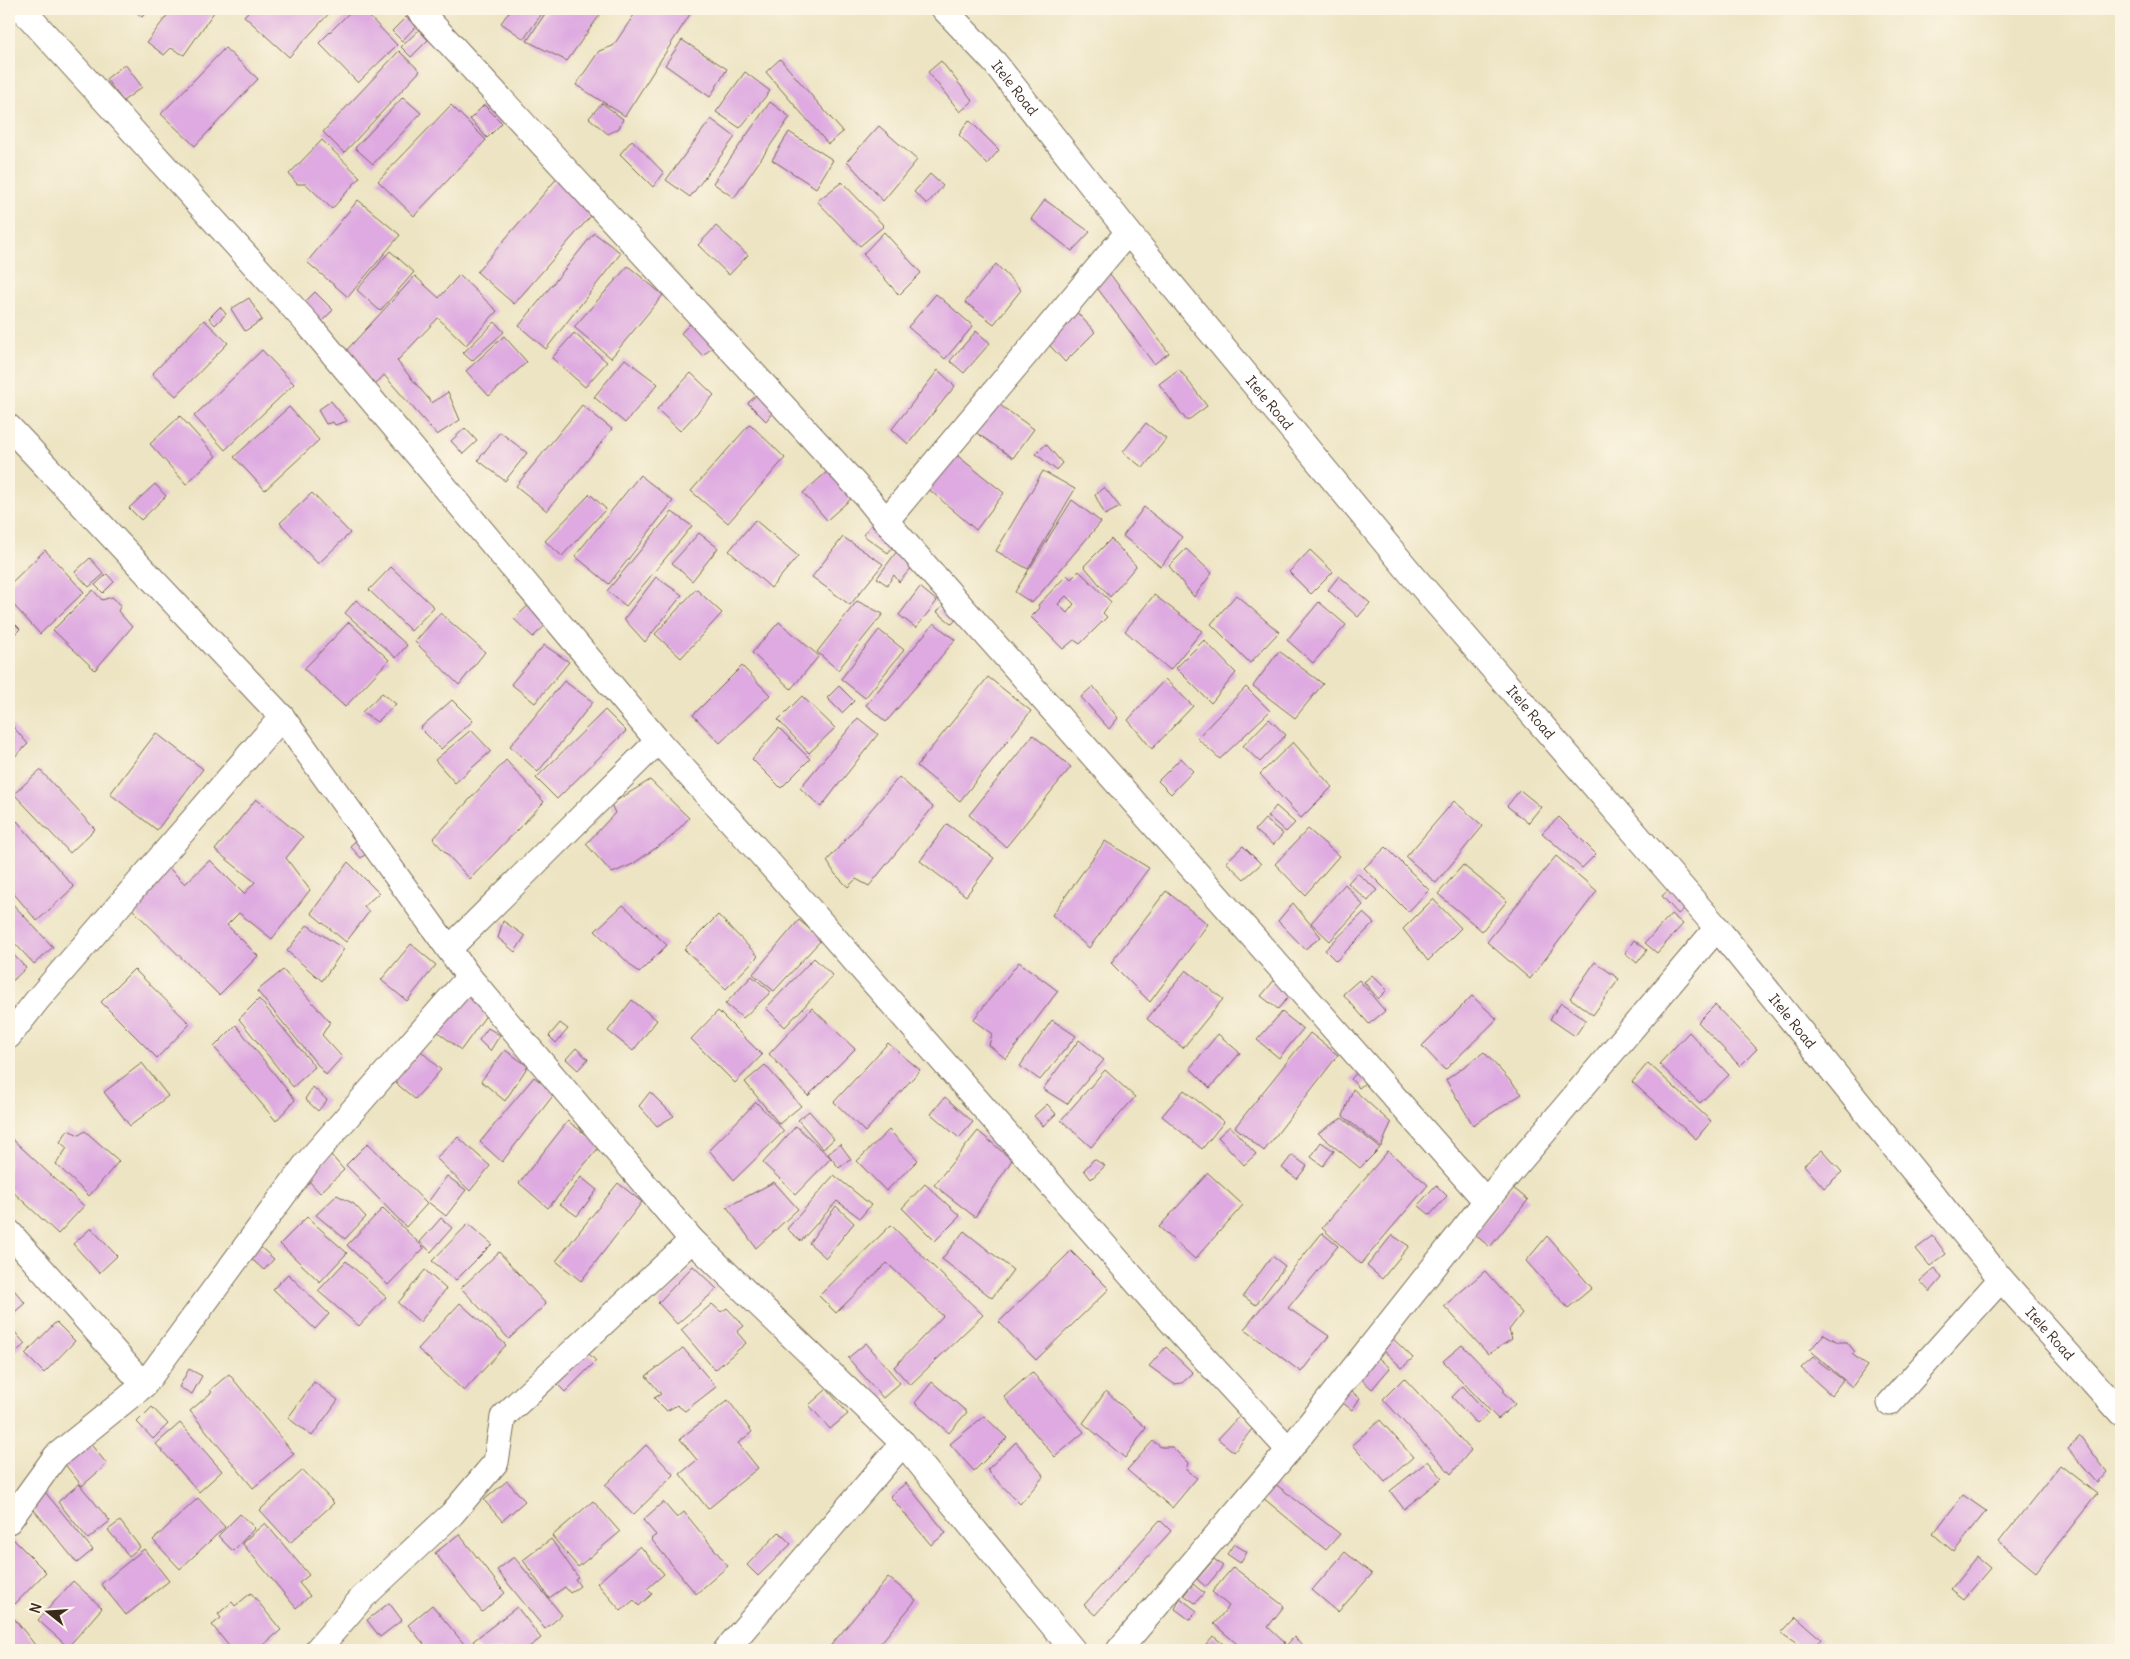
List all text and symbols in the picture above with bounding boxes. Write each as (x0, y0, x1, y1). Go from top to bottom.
street label: Itele Road (988, 57, 1042, 119)
street label: Itele Road (1242, 372, 1297, 433)
street label: Itele Road (1503, 682, 1559, 743)
street label: Itele Road (1765, 990, 1820, 1052)
street label: Itele Road (2022, 1303, 2078, 1364)
north arrow (22, 1586, 72, 1636)
text: N (26, 1601, 46, 1615)

